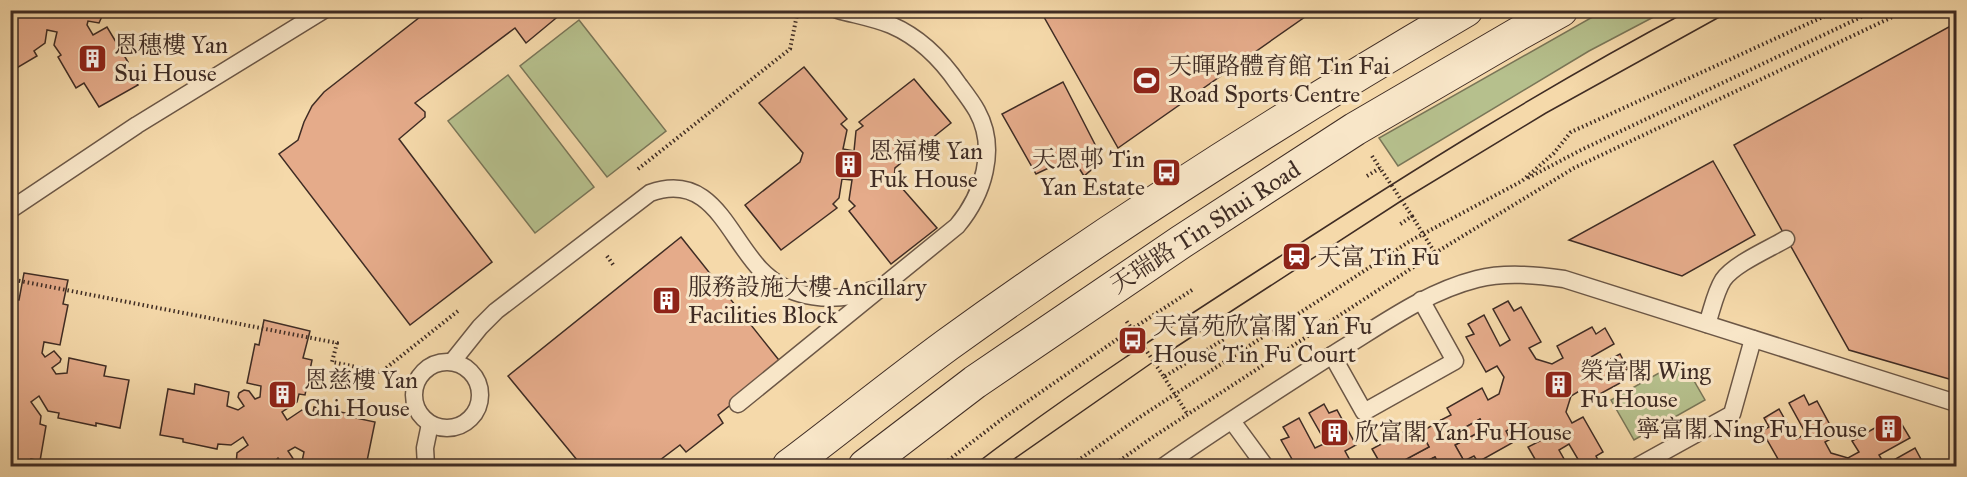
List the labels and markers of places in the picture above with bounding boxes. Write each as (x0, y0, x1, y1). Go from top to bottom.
place label: 恩穗樓 Yan Sui House (114, 30, 228, 88)
building icon: 恩穗樓 Yan Sui House (77, 43, 109, 75)
place label: 天暉路體育館 Tin Fai Road Sports Centre (1168, 51, 1391, 109)
sports icon: 天暉路體育館 Tin Fai Road Sports Centre (1131, 64, 1163, 96)
place label: 恩福樓 Yan Fuk House (869, 136, 983, 194)
place label: 天恩邨 Tin Yan Estate (1032, 144, 1145, 202)
building icon: 恩福樓 Yan Fuk House (832, 149, 864, 181)
bus stop icon: 天恩邨 Tin Yan Estate (1150, 157, 1182, 189)
station icon: 天富 Tin Fu (1280, 241, 1312, 273)
place label: 天富 Tin Fu (1317, 242, 1440, 272)
place label: 服務設施大樓 Ancillary Facilities Block (688, 272, 927, 330)
building icon: 服務設施大樓 Ancillary Facilities Block (651, 285, 683, 317)
place label: 天富苑欣富閣 Yan Fu House Tin Fu Court (1153, 311, 1373, 369)
bus stop icon: 天富苑欣富閣 Yan Fu House Tin Fu Court (1116, 324, 1148, 356)
place label: 榮富閣 Wing Fu House (1580, 356, 1712, 414)
place label: 恩慈樓 Yan Chi House (304, 365, 418, 423)
building icon: 榮富閣 Wing Fu House (1543, 369, 1575, 401)
building icon: 恩慈樓 Yan Chi House (267, 378, 299, 410)
building icon: 寧富閣 Ning Fu House (1872, 413, 1904, 445)
place label: 寧富閣 Ning Fu House (1636, 414, 1867, 444)
building icon: 欣富閣 Yan Fu House (1318, 416, 1350, 448)
place label: 欣富閣 Yan Fu House (1355, 417, 1572, 447)

